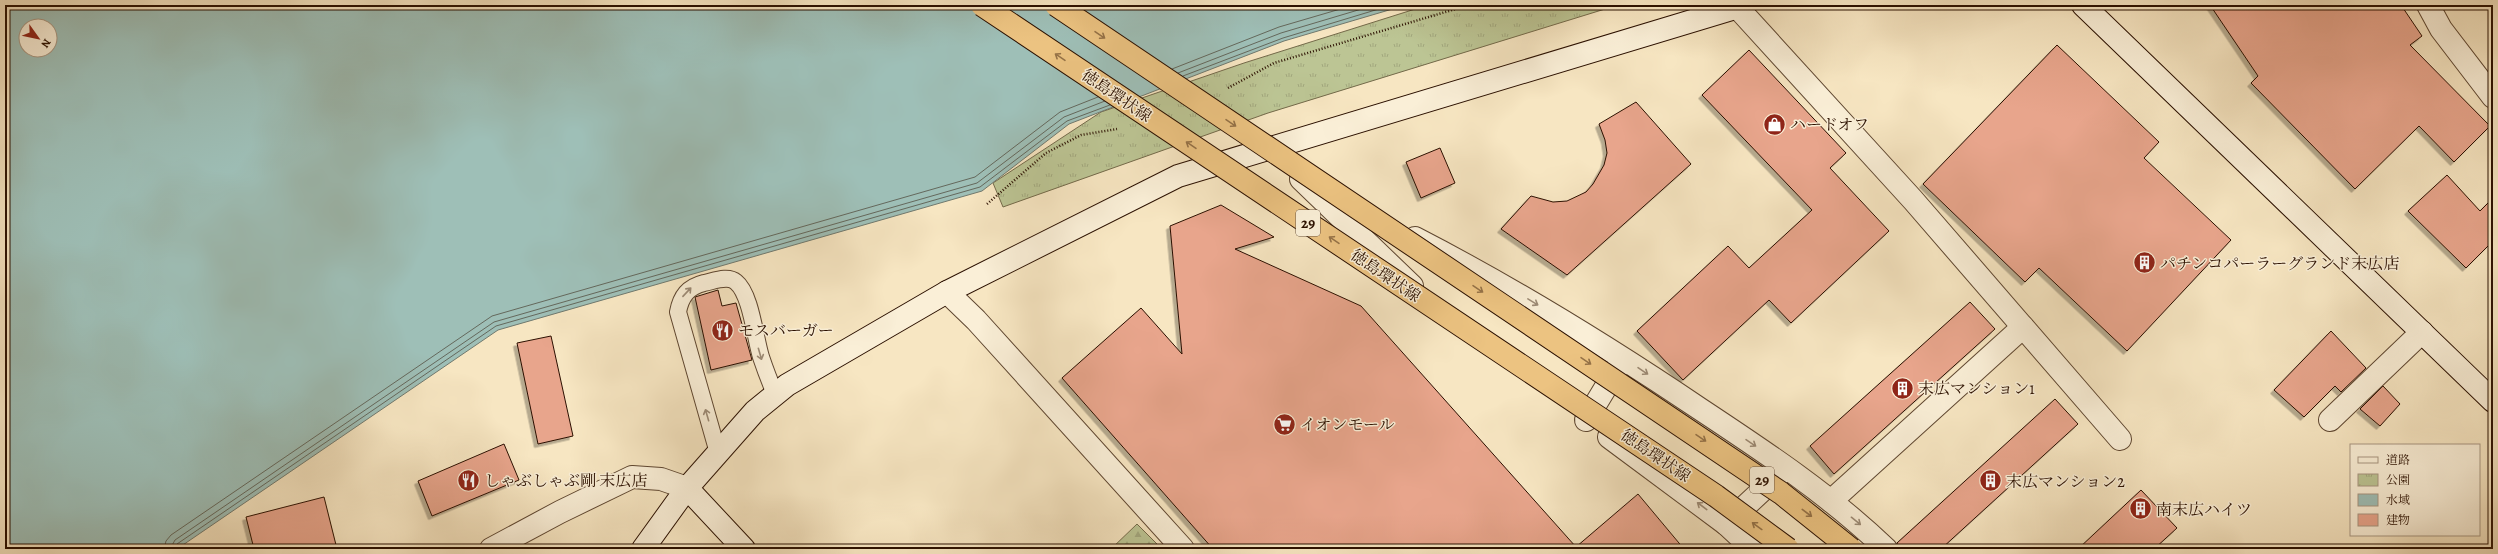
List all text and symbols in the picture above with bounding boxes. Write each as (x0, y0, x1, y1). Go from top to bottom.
north arrow (18, 18, 58, 58)
one-way arrow (1094, 31, 1106, 39)
text: N (37, 36, 54, 51)
one-way arrow (1054, 53, 1065, 61)
street label: 徳島環状線 (1077, 64, 1156, 127)
shop icon: ハードオフ (1761, 111, 1787, 137)
place label: ハードオフ (1790, 114, 1869, 136)
one-way arrow (1225, 119, 1237, 127)
one-way arrow (1186, 141, 1197, 149)
road number: 29 (1296, 210, 1320, 236)
one-way arrow (1329, 236, 1340, 244)
street label: 徳島環状線 (1346, 244, 1425, 307)
building icon: パチンコパーラーグランド末広店 (2132, 250, 2158, 276)
place label: パチンコパーラーグランド末広店 (2160, 253, 2399, 275)
one-way arrow (1473, 285, 1484, 293)
one-way arrow (683, 287, 692, 297)
one-way arrow (1527, 299, 1539, 307)
restaurant icon: モスバーガー (710, 317, 736, 343)
place label: モスバーガー (738, 320, 834, 342)
one-way arrow (757, 347, 764, 360)
one-way arrow (1581, 357, 1592, 365)
one-way arrow (1637, 367, 1648, 375)
building icon: 末広マンション1 (1889, 375, 1915, 401)
place label: 末広マンション1 (1918, 378, 2035, 400)
one-way arrow (703, 409, 711, 422)
supermarket icon: イオンモール (1272, 411, 1298, 437)
place label: イオンモール (1300, 414, 1395, 436)
street label: 徳島環状線 (1616, 424, 1695, 487)
one-way arrow (1695, 434, 1706, 442)
one-way arrow (1745, 439, 1756, 447)
legend (2350, 444, 2480, 536)
text: 道路 (2386, 452, 2410, 468)
restaurant icon: しゃぶしゃぶ剛 末広店 (455, 467, 481, 493)
road number: 29 (1750, 467, 1774, 493)
building icon: 末広マンション2 (1977, 468, 2003, 494)
place label: しゃぶしゃぶ剛 末広店 (484, 470, 647, 492)
place label: 末広マンション2 (2006, 471, 2125, 493)
text: 公園 (2386, 472, 2410, 488)
text: 水域 (2386, 492, 2410, 508)
building icon: 南末広ハイツ (2127, 496, 2153, 522)
place label: 南末広ハイツ (2156, 499, 2252, 521)
one-way arrow (1696, 501, 1707, 510)
one-way arrow (1802, 509, 1813, 517)
text: 建物 (2386, 512, 2410, 528)
one-way arrow (1850, 516, 1861, 525)
one-way arrow (1751, 521, 1762, 530)

